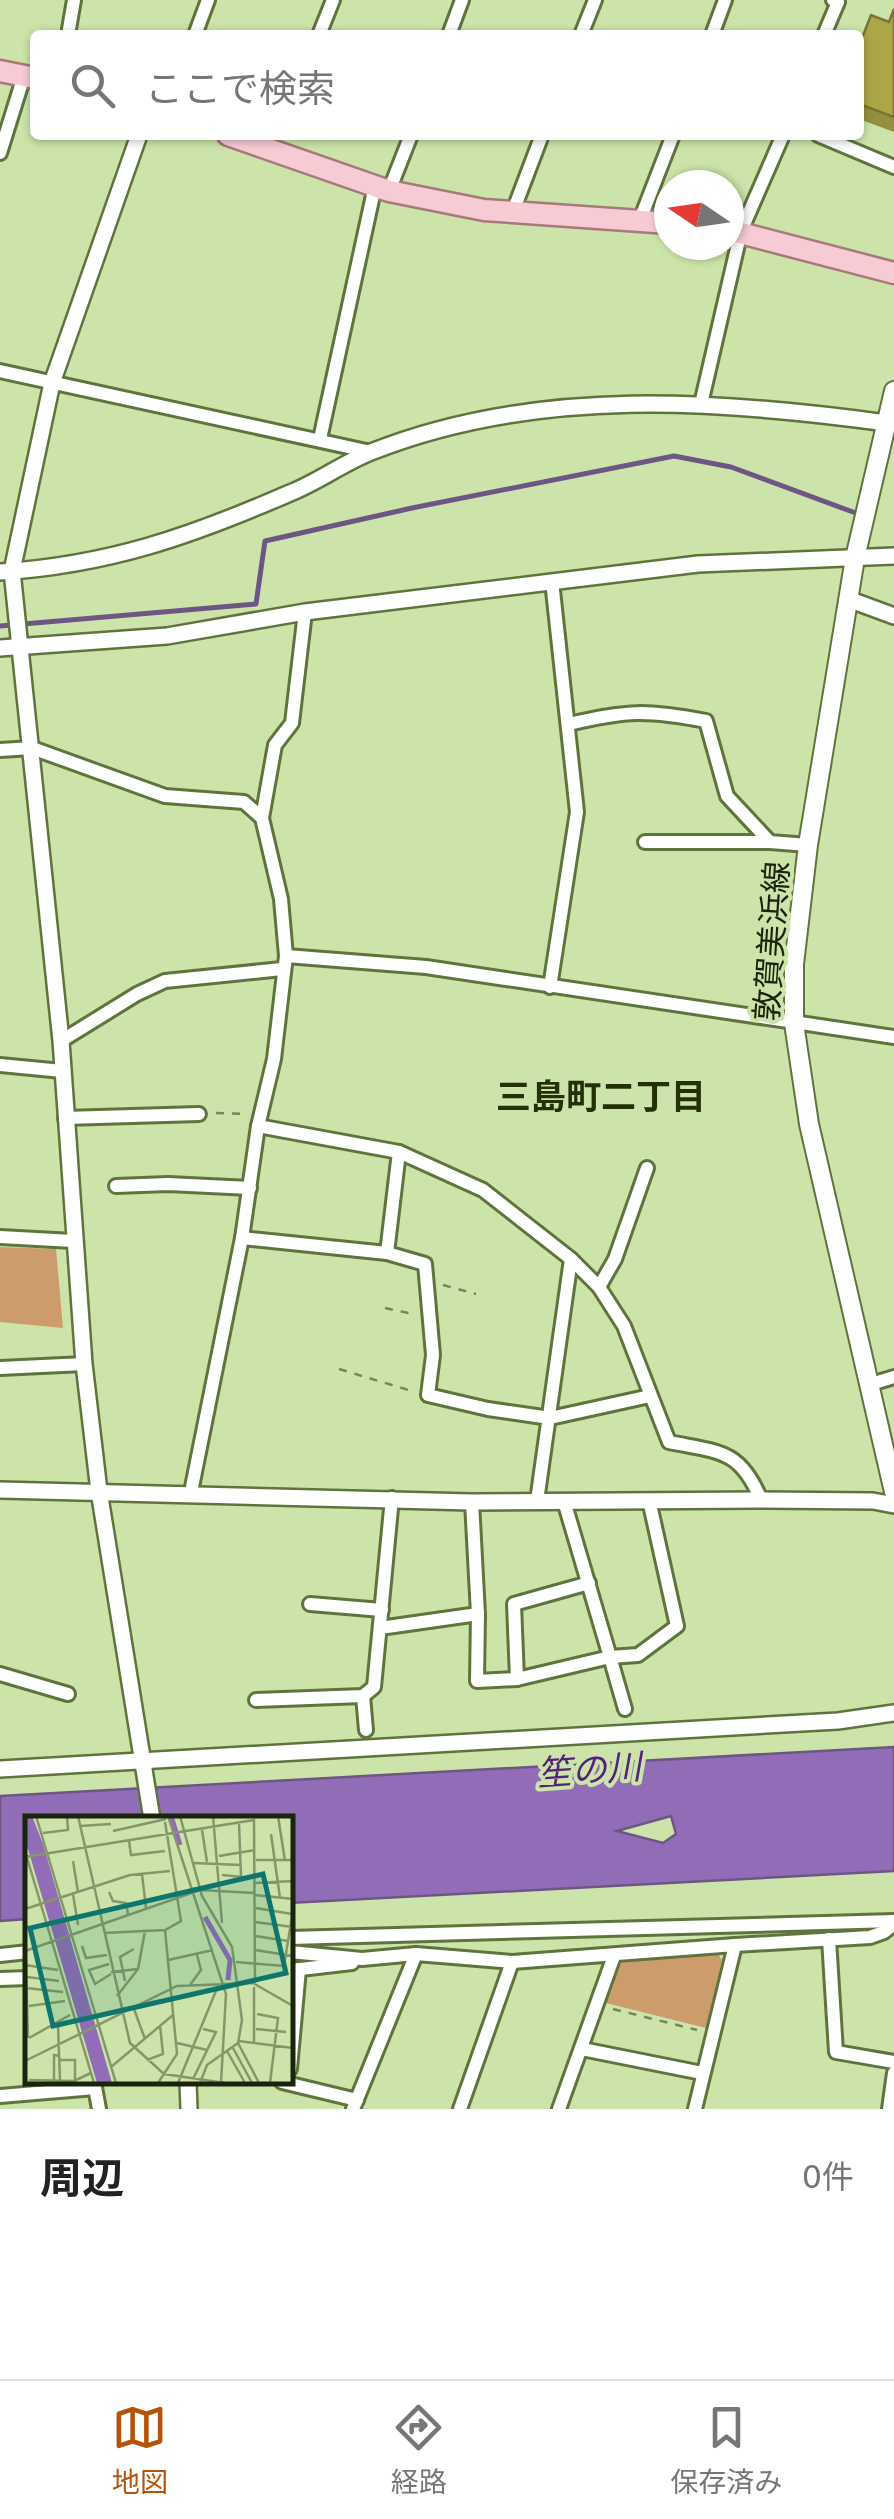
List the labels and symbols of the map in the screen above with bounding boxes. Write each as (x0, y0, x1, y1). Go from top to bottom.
north arrow (654, 170, 744, 260)
street label: 敦賀美浜線 (747, 860, 797, 1022)
district label: 三島町二丁目 (496, 1077, 706, 1117)
water label: 笙の川 (535, 1746, 647, 1794)
inset map (25, 1816, 292, 2084)

